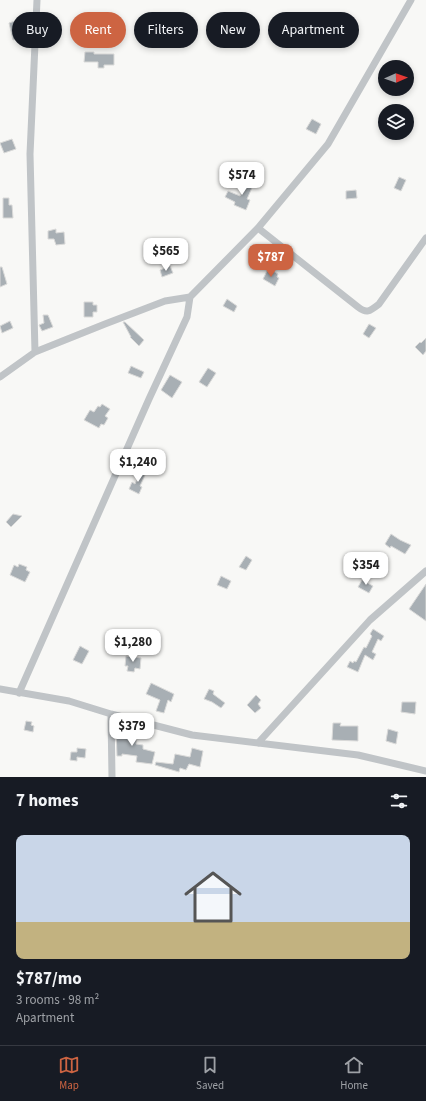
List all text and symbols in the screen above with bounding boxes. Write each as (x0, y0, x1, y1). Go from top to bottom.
chip: Buy (12, 12, 62, 48)
chip: Rent (70, 12, 126, 48)
chip: Filters (134, 12, 198, 48)
chip: New (206, 12, 260, 48)
chip: Apartment (268, 12, 359, 48)
north arrow (378, 60, 414, 96)
map controls (378, 60, 414, 140)
button: layers (378, 104, 414, 140)
pin: $574 (218, 162, 266, 196)
text: $574 (228, 166, 256, 184)
pin: $565 (142, 238, 190, 272)
text: $565 (152, 242, 180, 260)
pin: $787 (247, 244, 295, 278)
text: $787 (257, 248, 285, 266)
pin: $1,240 (105, 449, 171, 483)
text: $1,240 (119, 453, 157, 471)
pin: $354 (342, 552, 390, 586)
text: $354 (352, 556, 380, 574)
pin: $1,280 (100, 629, 166, 663)
text: $1,280 (114, 633, 152, 651)
pin: $379 (108, 713, 156, 747)
text: $379 (118, 717, 146, 735)
text: 7 homes (16, 789, 78, 813)
icon: filters (388, 790, 410, 812)
icon: home (177, 861, 249, 933)
text: $787/mo (16, 967, 82, 991)
text: 3 rooms · 98 m² (16, 991, 99, 1009)
text: Apartment (16, 1009, 74, 1027)
tab: Map (58, 1054, 80, 1093)
tab: Saved (196, 1054, 224, 1093)
tab: Home (340, 1054, 368, 1093)

